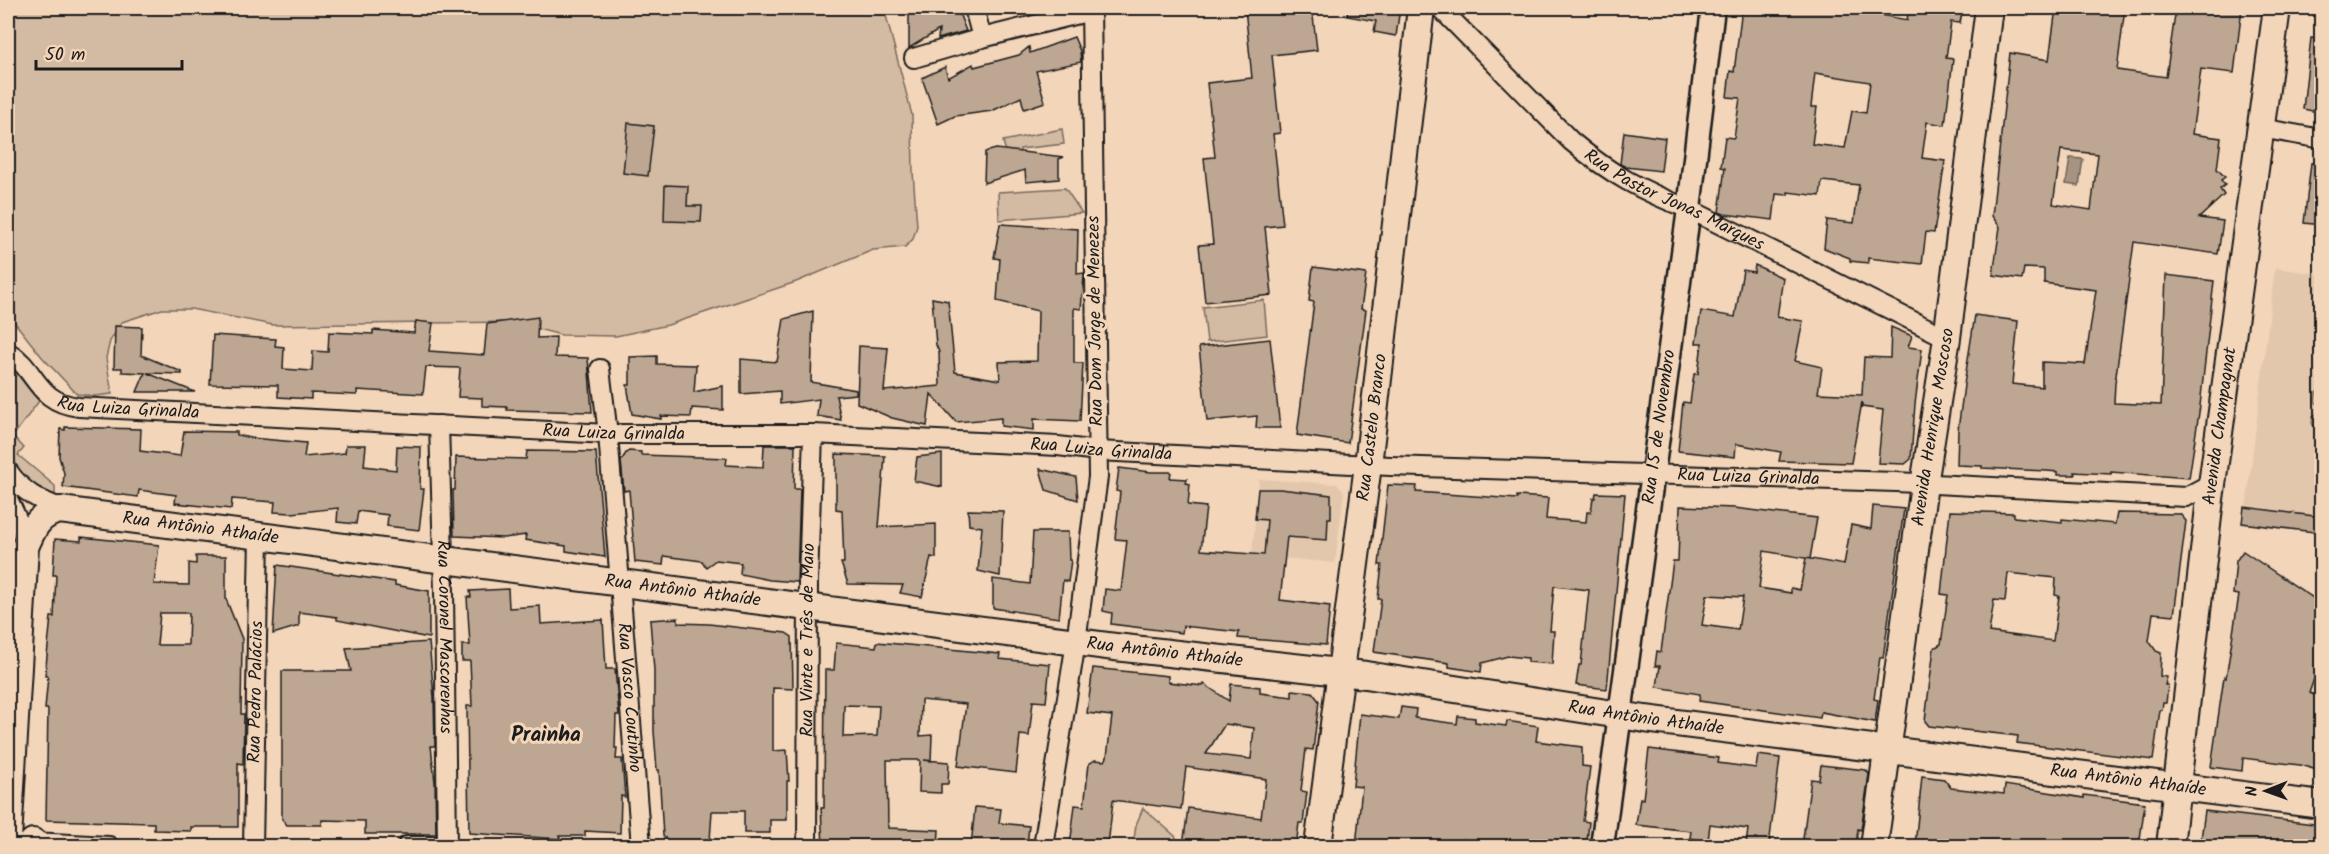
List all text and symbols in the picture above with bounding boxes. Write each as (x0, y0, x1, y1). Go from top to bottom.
scale bar (36, 33, 182, 71)
text: 50 m (45, 41, 85, 70)
street label: Rua Pastor Jonas Marques (1577, 142, 1770, 259)
street label: Rua Dom Jorge de Menezes (1080, 215, 1112, 427)
street label: Avenida Henrique Moscoso (1904, 327, 1963, 528)
street label: Avenida Champagnat (2195, 344, 2245, 506)
street label: Rua 15 de Novembro (1634, 348, 1684, 506)
street label: Rua Castelo Branco (1349, 352, 1395, 503)
street label: Rua Luiza Grinalda (53, 388, 200, 428)
street label: Rua Luiza Grinalda (542, 416, 685, 449)
street label: Rua Luiza Grinalda (1029, 430, 1173, 469)
street label: Rua Luiza Grinalda (1677, 461, 1820, 494)
street label: Rua Antônio Athaíde (121, 504, 280, 553)
street label: Rua Coronel Mascarenhas (428, 540, 460, 734)
street label: Rua Vinte e Três de Maio (793, 543, 824, 737)
street label: Rua Antônio Athaíde (603, 566, 762, 615)
street label: Rua Pedro Palácios (240, 620, 272, 763)
street label: Rua Vasco Coutinho (609, 622, 650, 774)
street label: Rua Antônio Athaíde (1085, 629, 1244, 676)
street label: Rua Antônio Athaíde (1566, 693, 1726, 743)
district label: Prainha (511, 719, 581, 752)
street label: Rua Antônio Athaíde (2048, 756, 2208, 805)
north arrow (2236, 761, 2296, 821)
text: N (2240, 786, 2265, 797)

